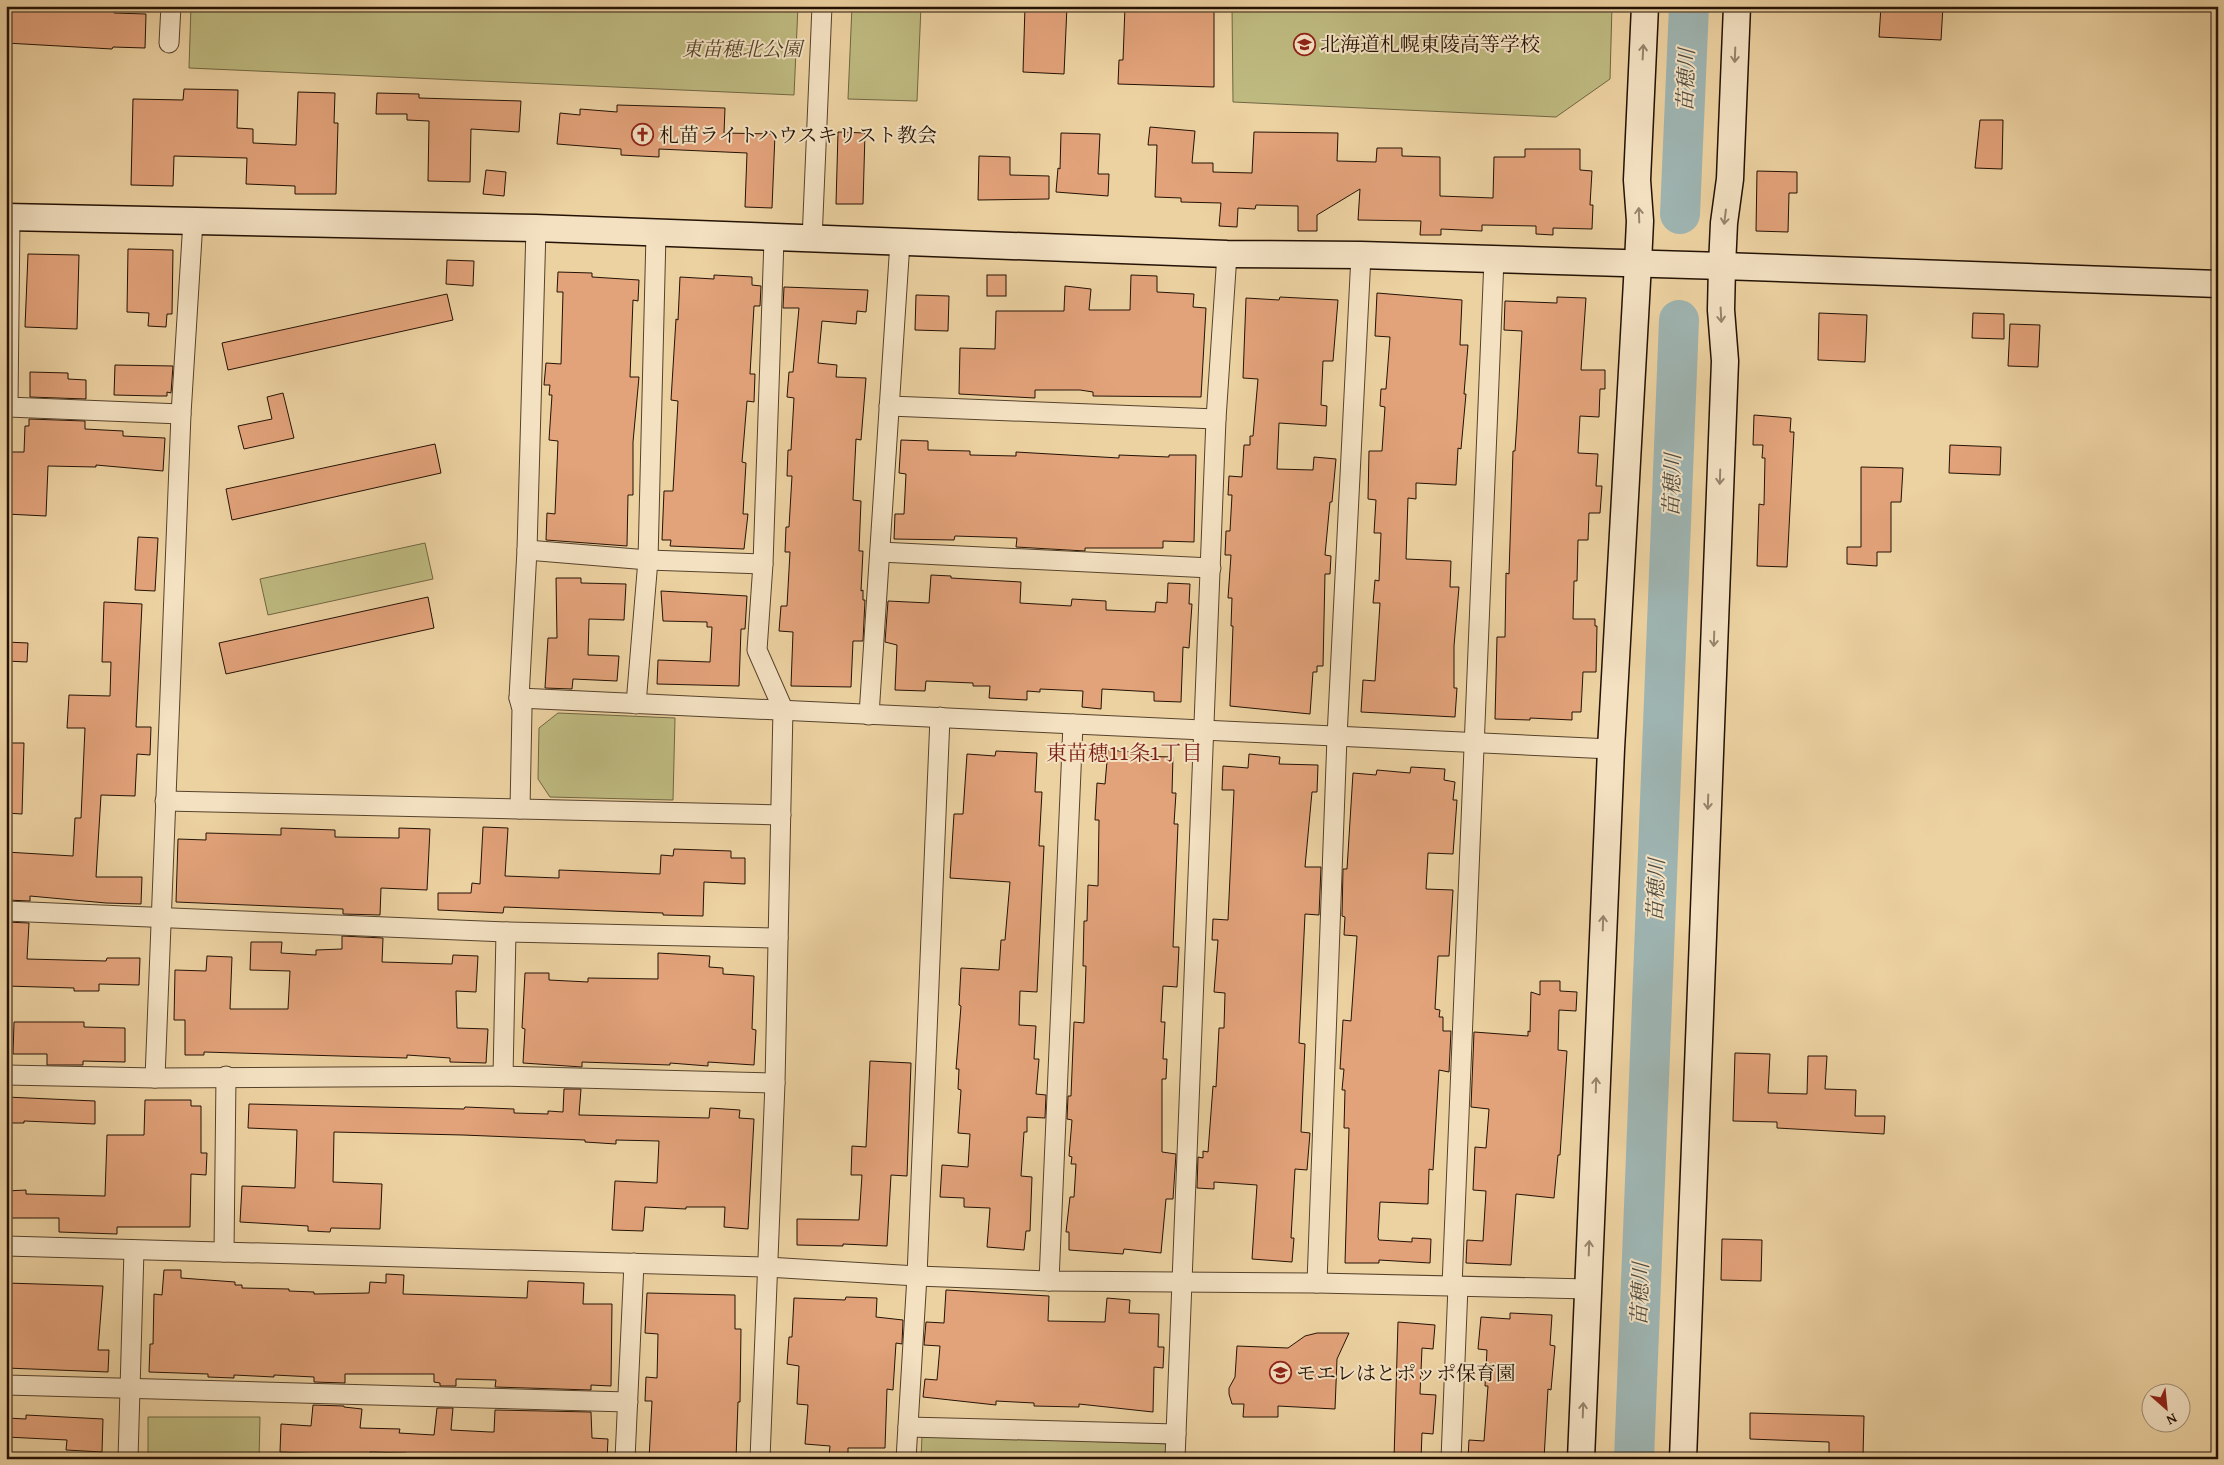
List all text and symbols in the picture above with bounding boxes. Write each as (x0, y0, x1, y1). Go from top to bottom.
place label: 北海道札幌東陵高等学校 (1320, 29, 1540, 58)
school or university icon: 北海道札幌東陵高等学校 (1292, 32, 1316, 56)
park label: 東苗穂北公園 (682, 34, 805, 63)
one-way arrow (1639, 45, 1648, 61)
water label: 苗穂川 (1669, 46, 1702, 112)
one-way arrow (1730, 47, 1739, 63)
place label: 札苗ライトハウスキリスト教会 (659, 120, 937, 149)
church icon: 札苗ライトハウスキリスト教会 (631, 123, 655, 147)
one-way arrow (1634, 207, 1644, 224)
one-way arrow (1720, 209, 1730, 225)
one-way arrow (1717, 306, 1726, 322)
water label: 苗穂川 (1655, 451, 1688, 517)
one-way arrow (1715, 468, 1725, 485)
one-way arrow (1709, 630, 1719, 647)
district label: 東苗穂11条1丁目 (1046, 737, 1202, 768)
one-way arrow (1703, 793, 1712, 809)
water label: 苗穂川 (1639, 856, 1672, 922)
one-way arrow (1599, 915, 1608, 931)
one-way arrow (1592, 1078, 1601, 1094)
one-way arrow (1585, 1240, 1594, 1256)
water label: 苗穂川 (1623, 1260, 1656, 1326)
place label: モエレはとポッポ保育園 (1296, 1358, 1516, 1387)
school or university icon: モエレはとポッポ保育園 (1268, 1361, 1292, 1385)
north arrow (2142, 1382, 2192, 1432)
one-way arrow (1578, 1402, 1588, 1418)
text: N (2163, 1409, 2181, 1431)

